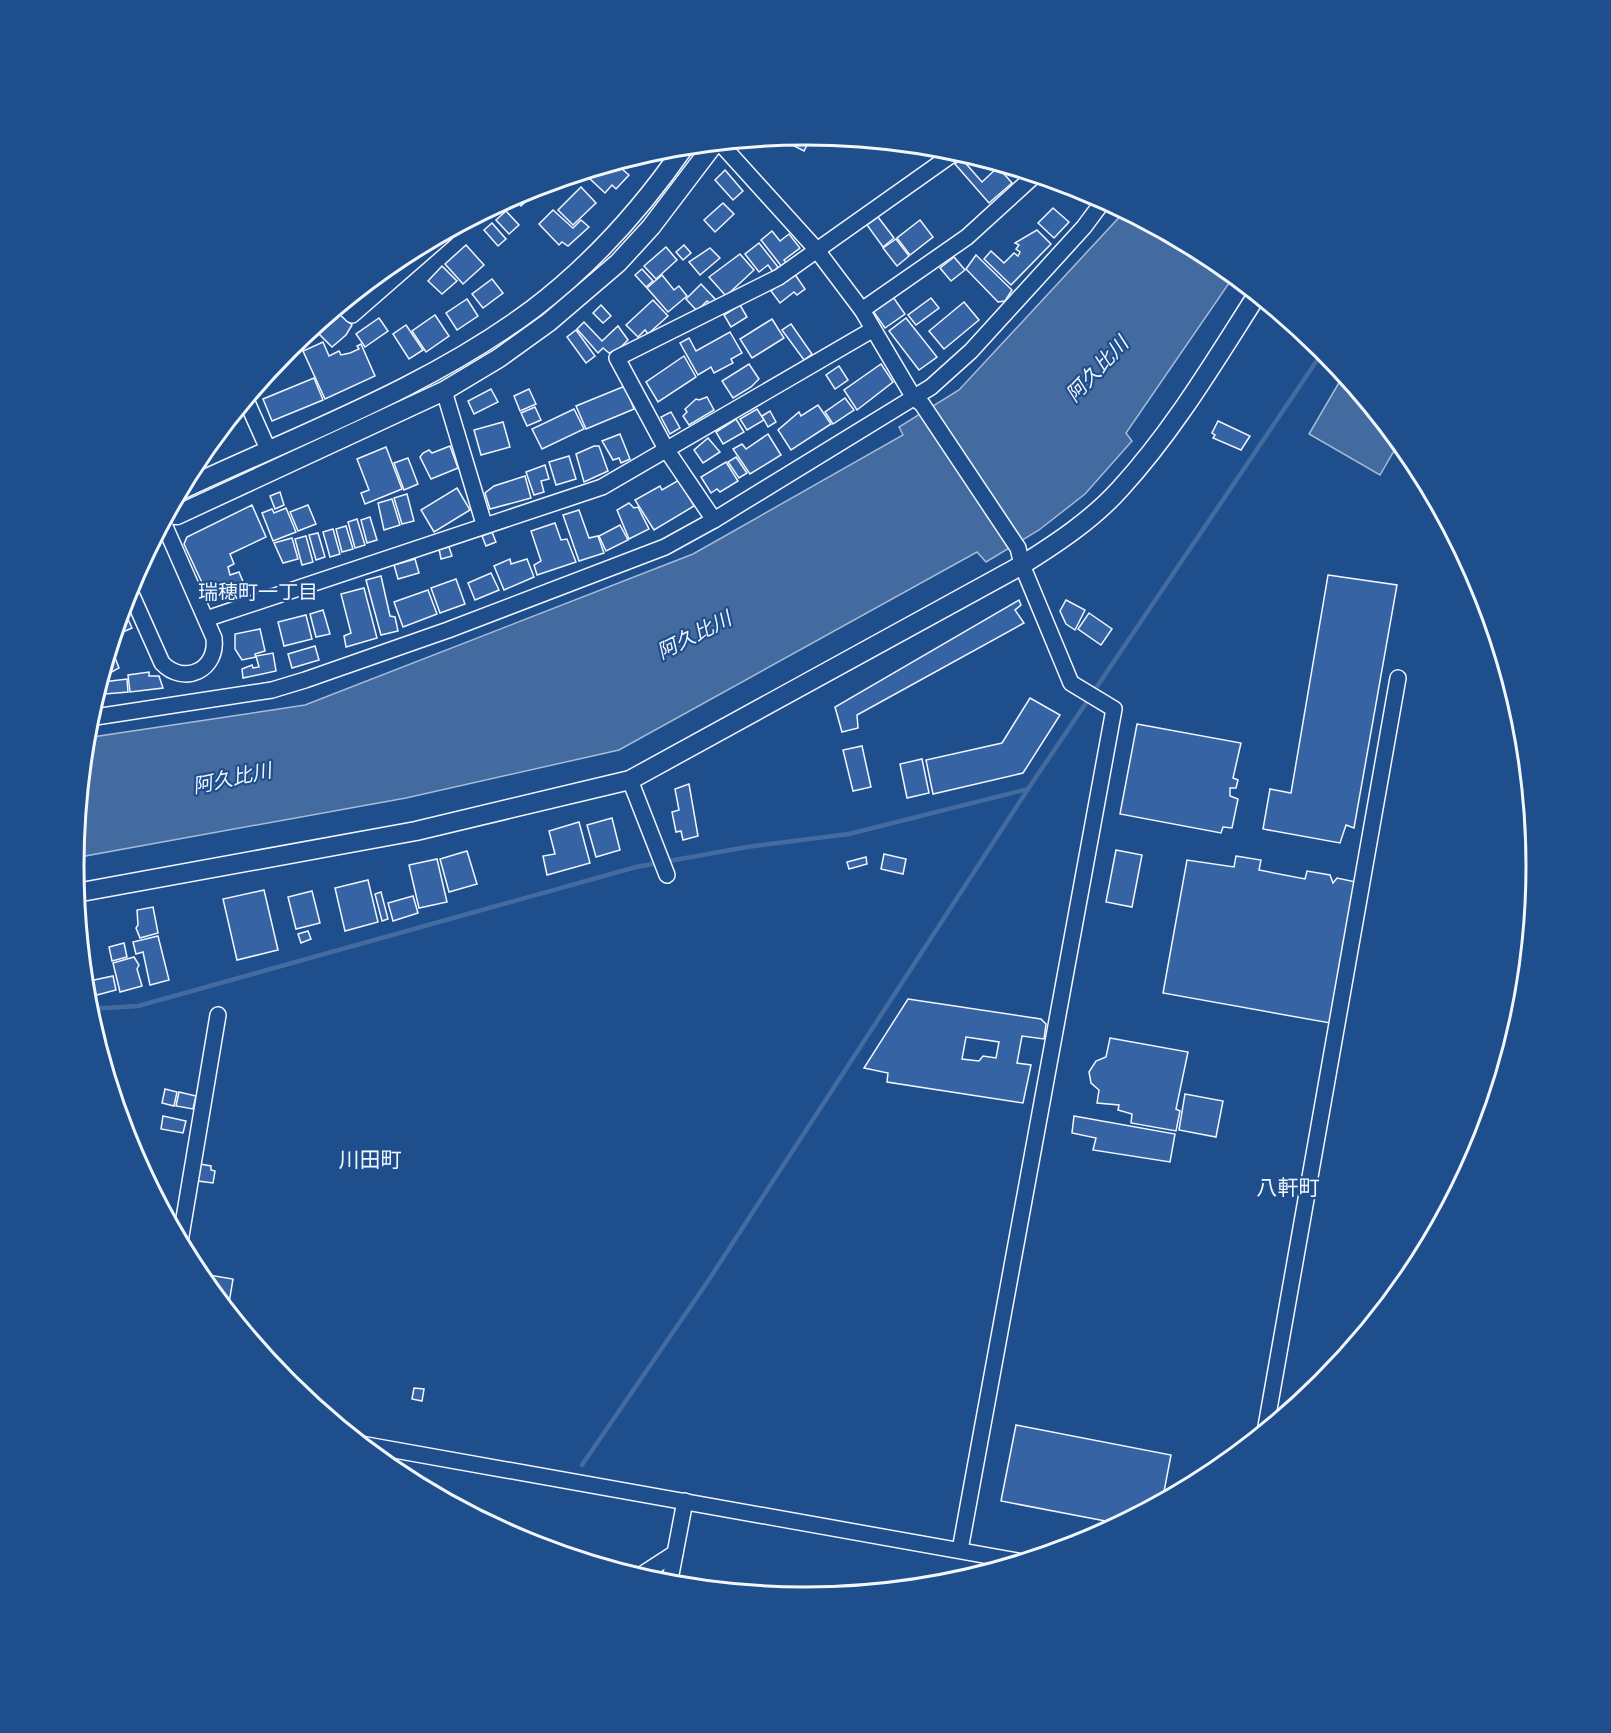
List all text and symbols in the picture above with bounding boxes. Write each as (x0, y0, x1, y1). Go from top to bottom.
water label: 阿久比川 (1060, 329, 1135, 407)
district label: 瑞穂町一丁目 (198, 579, 318, 605)
water label: 阿久比川 (652, 604, 737, 665)
water label: 阿久比川 (190, 757, 276, 799)
district label: 川田町 (339, 1146, 402, 1173)
district label: 八軒町 (1257, 1174, 1320, 1201)

